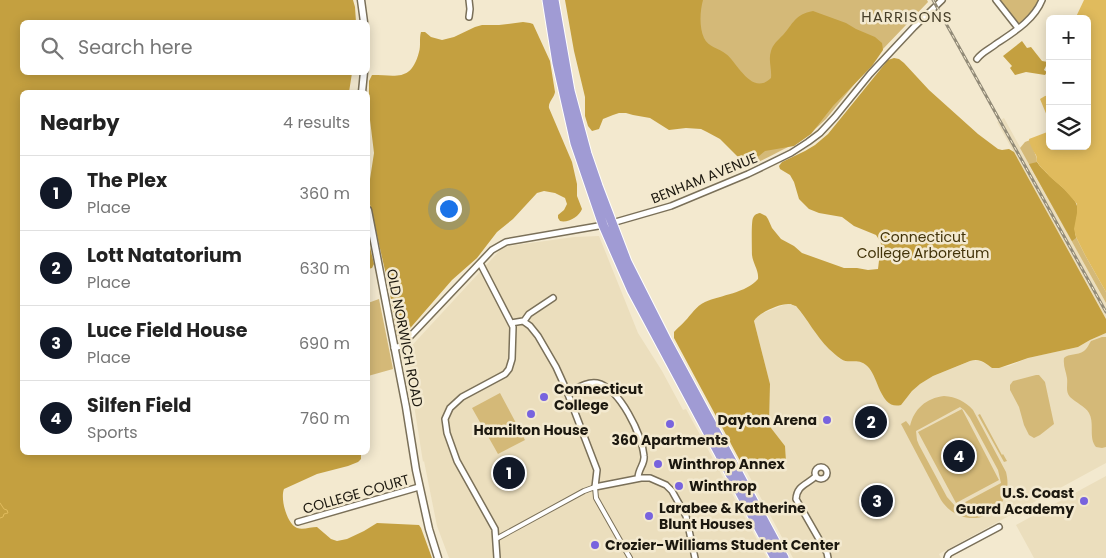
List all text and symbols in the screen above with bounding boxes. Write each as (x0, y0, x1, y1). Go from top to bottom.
district label: HARRISONS (861, 6, 953, 27)
map controls (1046, 15, 1091, 150)
button: + (1046, 15, 1091, 60)
search box (20, 20, 370, 75)
icon: search (38, 34, 66, 62)
text: Search here (78, 34, 192, 61)
button: − (1046, 60, 1091, 105)
button: layers (1046, 105, 1091, 150)
text: Nearby (40, 108, 120, 137)
text: 4 results (283, 111, 350, 134)
street label: BENHAM AVENUE (648, 148, 760, 208)
text: The Plex (87, 167, 167, 194)
text: 1 (53, 182, 59, 205)
text: 360 m (300, 182, 350, 205)
text: Place (87, 196, 131, 219)
your location (436, 196, 462, 222)
park label: Connecticut College Arboretum (857, 227, 989, 263)
text: Lott Natatorium (87, 242, 242, 269)
text: 2 (51, 257, 61, 280)
text: 630 m (300, 257, 350, 280)
street label: OLD NORWICH ROAD (382, 267, 428, 409)
text: Place (87, 271, 131, 294)
text: Luce Field House (87, 317, 247, 344)
text: 3 (51, 332, 61, 355)
text: 690 m (299, 332, 350, 355)
text: Place (87, 346, 131, 369)
place label: Connecticut College (554, 379, 643, 415)
marker: Connecticut College (538, 391, 550, 403)
text: Silfen Field (87, 392, 191, 419)
pin: 2 (855, 403, 887, 441)
text: 4 (51, 407, 61, 430)
text: 760 m (300, 407, 350, 430)
marker: Hamilton House (525, 408, 537, 420)
place label: Dayton Arena (718, 410, 817, 430)
marker: Dayton Arena (821, 414, 833, 426)
marker: 360 Apartments (664, 418, 676, 430)
place label: Hamilton House (474, 420, 589, 440)
text: Sports (87, 421, 138, 444)
place label: 360 Apartments (612, 430, 729, 450)
pin: 4 (943, 437, 975, 475)
pin: 1 (493, 454, 525, 492)
place label: Winthrop Annex (668, 454, 786, 474)
marker: Winthrop Annex (652, 458, 664, 470)
street label: COLLEGE COURT (300, 469, 412, 519)
place label: Winthrop (689, 476, 757, 496)
marker: Winthrop (673, 480, 685, 492)
pin: 3 (861, 482, 893, 520)
place label: U.S. Coast Guard Academy (956, 483, 1074, 519)
marker: U.S. Coast Guard Academy (1078, 495, 1090, 507)
place label: Larabee & Katherine Blunt Houses (659, 498, 806, 534)
marker: Larabee & Katherine Blunt Houses (643, 510, 655, 522)
place label: Crozier-Williams Student Center (605, 535, 840, 555)
marker: Crozier-Williams Student Center (589, 539, 601, 551)

